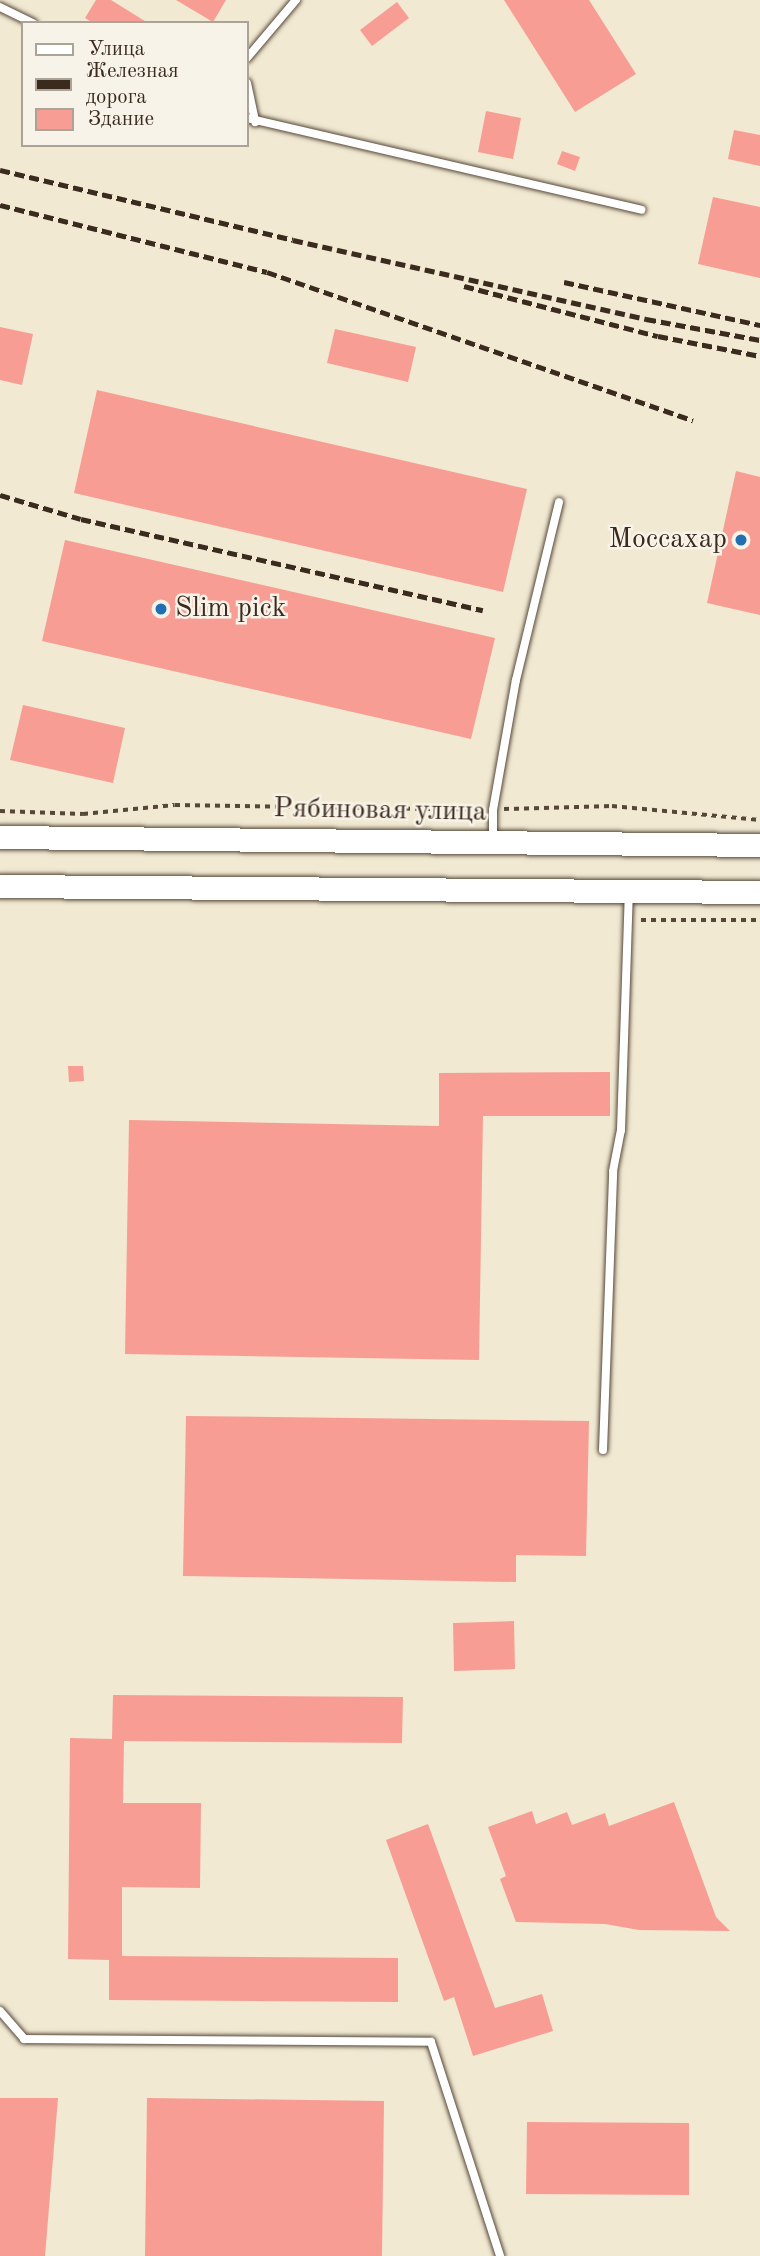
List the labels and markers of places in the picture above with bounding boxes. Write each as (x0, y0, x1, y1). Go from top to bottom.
place label: Моссахар (609, 523, 727, 557)
marker: Моссахар (733, 532, 749, 548)
place label: Slim pick (175, 592, 286, 626)
marker: Slim pick (153, 601, 169, 617)

